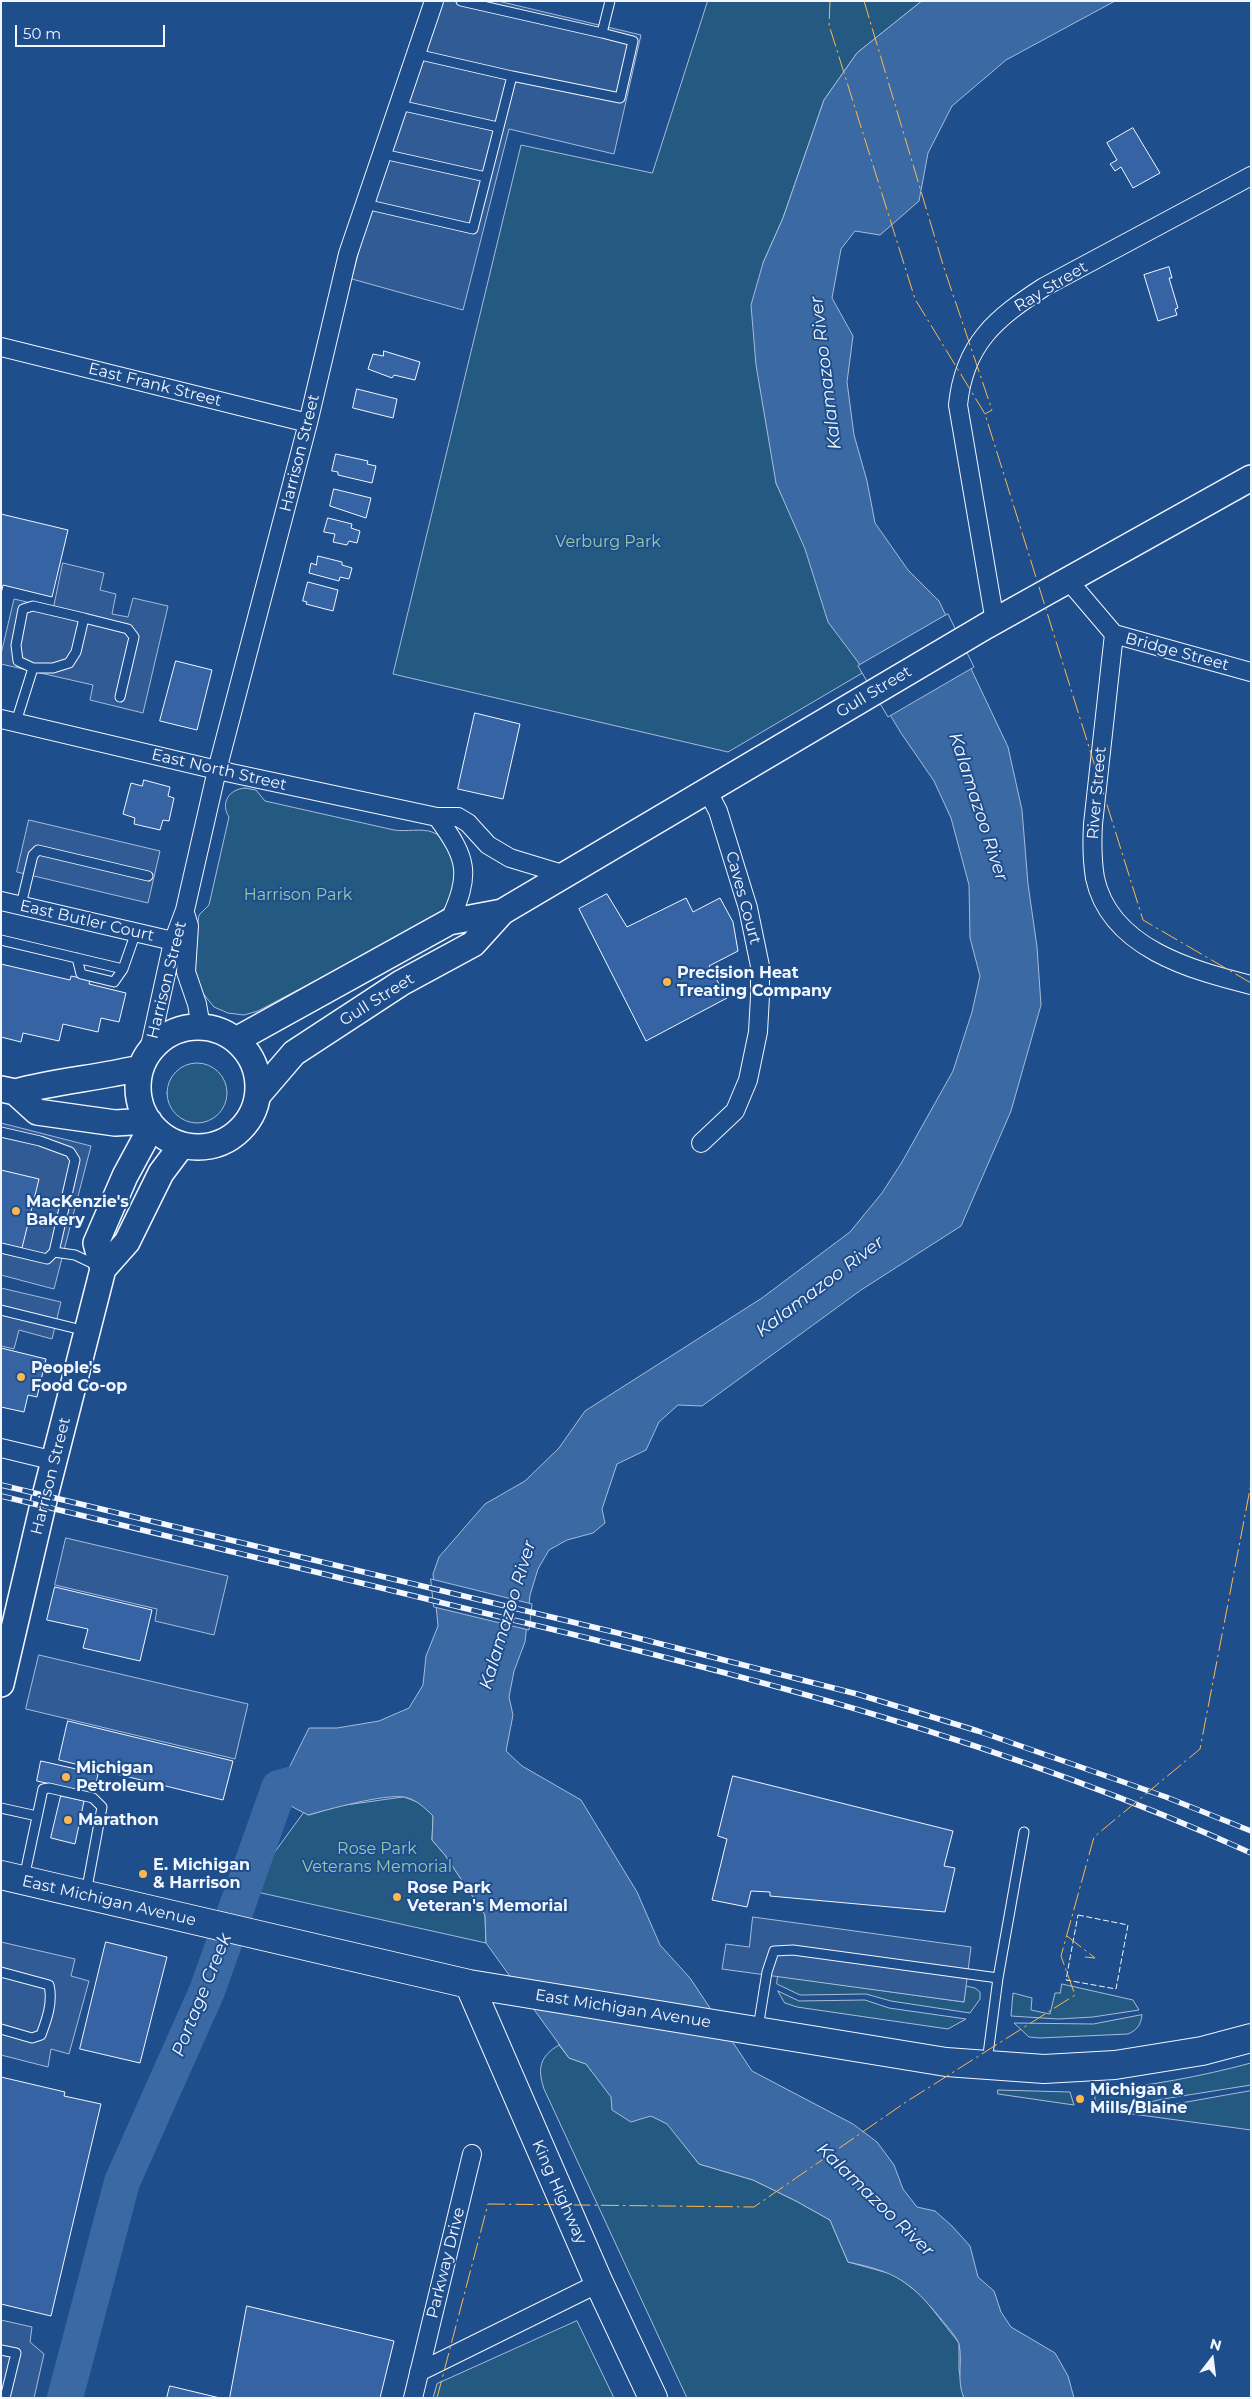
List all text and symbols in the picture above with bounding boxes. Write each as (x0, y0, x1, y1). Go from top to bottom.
scale bar (18, 15, 168, 47)
text: 50 m (23, 24, 61, 43)
street label: Ray Street (1011, 258, 1091, 316)
water label: Kalamazoo River (806, 295, 846, 451)
street label: East Frank Street (86, 359, 224, 411)
street label: Harrison Street (276, 392, 324, 514)
park label: Verburg Park (555, 532, 661, 552)
street label: Bridge Street (1123, 629, 1231, 675)
street label: Gull Street (833, 662, 915, 722)
water label: Kalamazoo River (944, 730, 1012, 884)
street label: East North Street (150, 745, 288, 795)
street label: River Street (1083, 746, 1111, 840)
street label: Caves Court (721, 849, 765, 947)
park label: Harrison Park (244, 885, 352, 905)
street label: East Butler Court (18, 896, 156, 946)
street label: Harrison Street (143, 919, 191, 1041)
place label: Precision Heat Treating Company (677, 963, 832, 1001)
street label: Gull Street (336, 970, 418, 1030)
marker: Precision Heat Treating Company (661, 976, 673, 988)
place label: MacKenzie's Bakery (26, 1192, 129, 1230)
marker: MacKenzie's Bakery (10, 1205, 22, 1217)
water label: Kalamazoo River (752, 1232, 888, 1342)
place label: People's Food Co-op (31, 1358, 127, 1396)
marker: People's Food Co-op (15, 1371, 27, 1383)
street label: Harrison Street (27, 1415, 75, 1537)
water label: Kalamazoo River (475, 1538, 541, 1692)
place label: Michigan Petroleum (76, 1758, 165, 1796)
marker: Michigan Petroleum (60, 1771, 72, 1783)
place label: Marathon (78, 1810, 159, 1830)
marker: Marathon (62, 1814, 74, 1826)
park label: Rose Park Veterans Memorial (302, 1839, 452, 1877)
place label: E. Michigan & Harrison (153, 1855, 250, 1893)
marker: E. Michigan & Harrison (137, 1868, 149, 1880)
street label: East Michigan Avenue (20, 1872, 198, 1930)
place label: Rose Park Veteran's Memorial (407, 1878, 568, 1916)
marker: Rose Park Veteran's Memorial (391, 1891, 403, 1903)
water label: Portage Creek (167, 1930, 237, 2060)
street label: East Michigan Avenue (534, 1986, 712, 2032)
place label: Michigan & Mills/Blaine (1090, 2080, 1187, 2118)
marker: Michigan & Mills/Blaine (1074, 2093, 1086, 2105)
street label: King Highway (527, 2137, 591, 2247)
water label: Kalamazoo River (812, 2139, 938, 2261)
street label: Parkway Drive (423, 2205, 469, 2321)
north arrow (1187, 2334, 1237, 2384)
text: N (1208, 2334, 1224, 2355)

